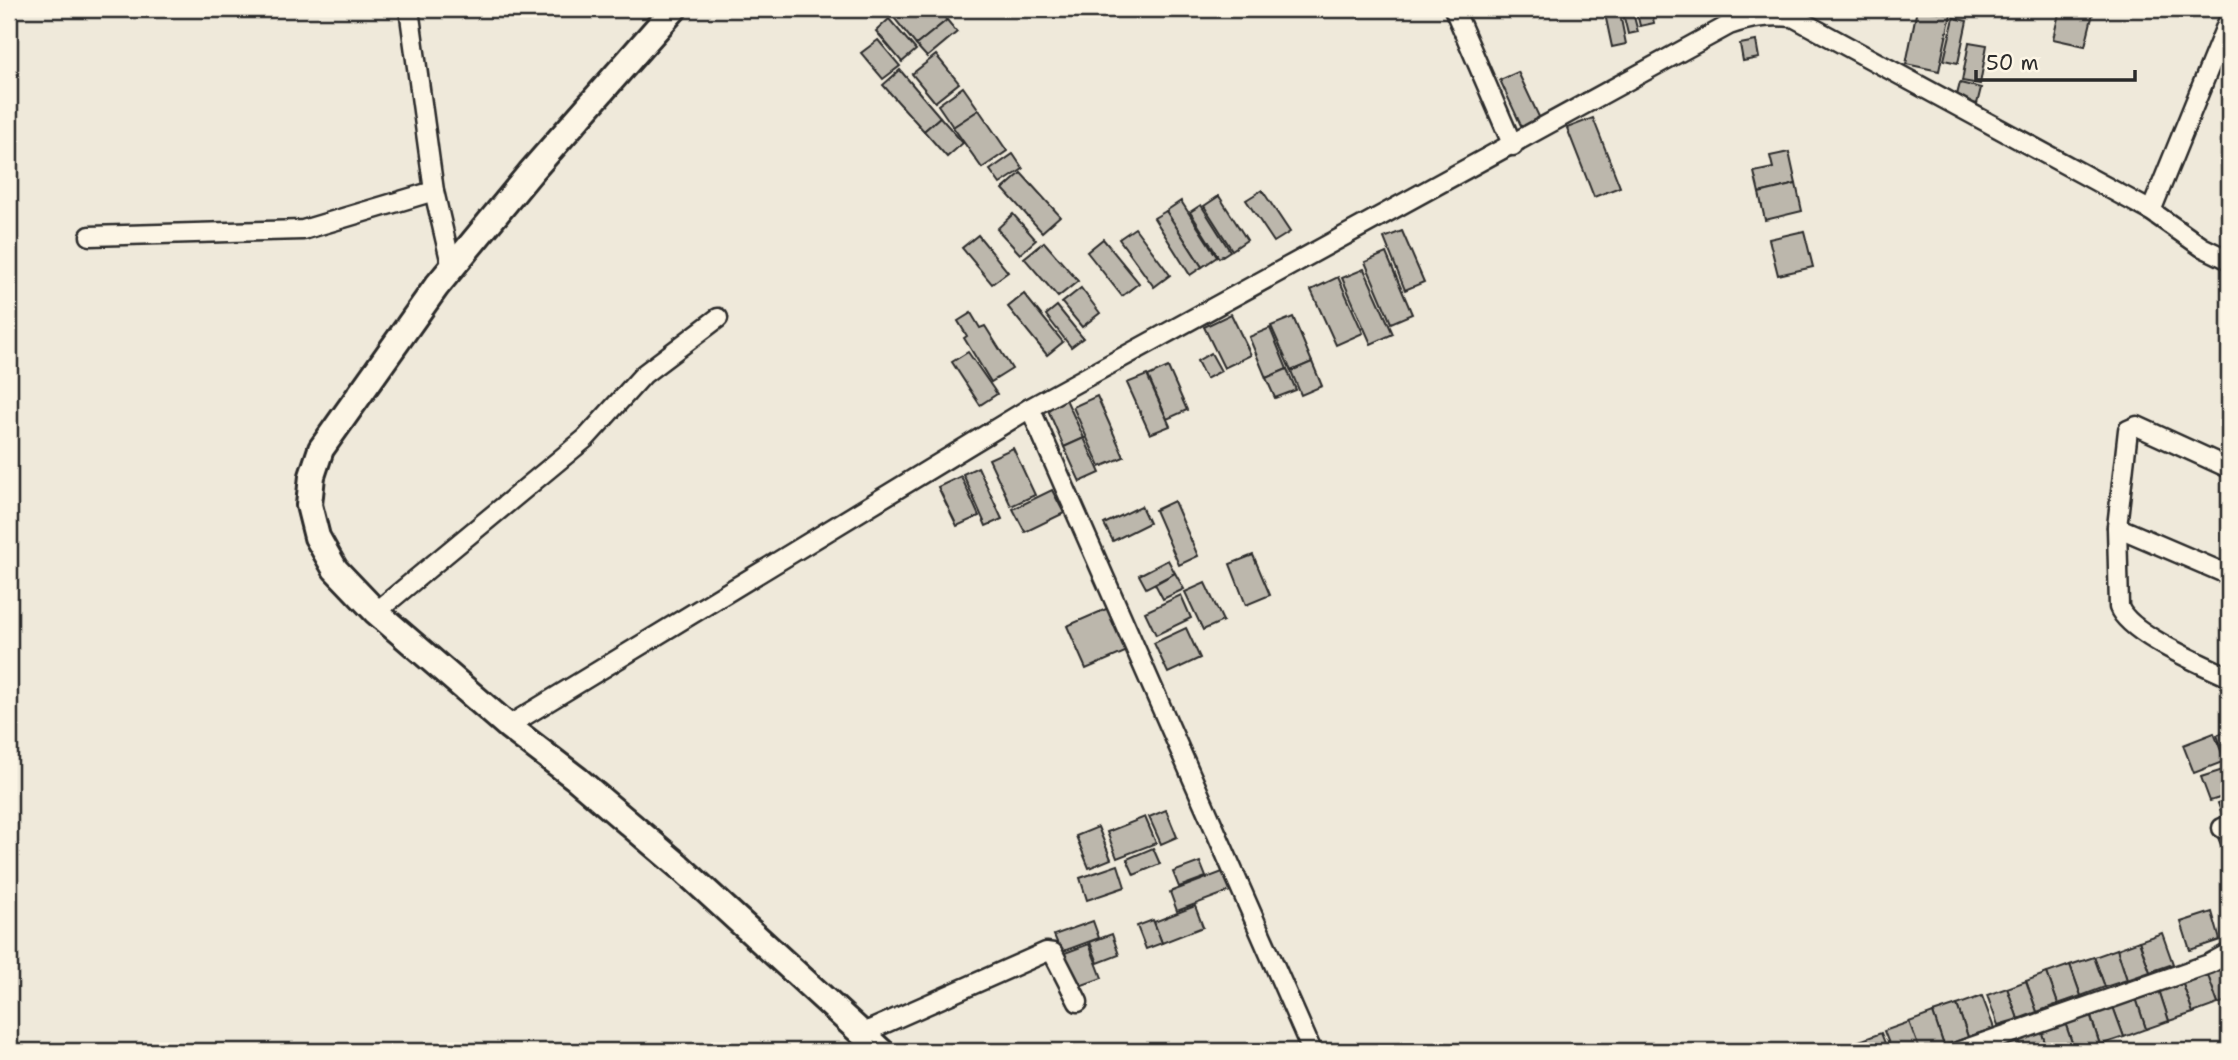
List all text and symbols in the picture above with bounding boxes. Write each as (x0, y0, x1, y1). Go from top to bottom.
scale bar (1976, 38, 2135, 82)
text: 50 m (1986, 49, 2039, 77)

